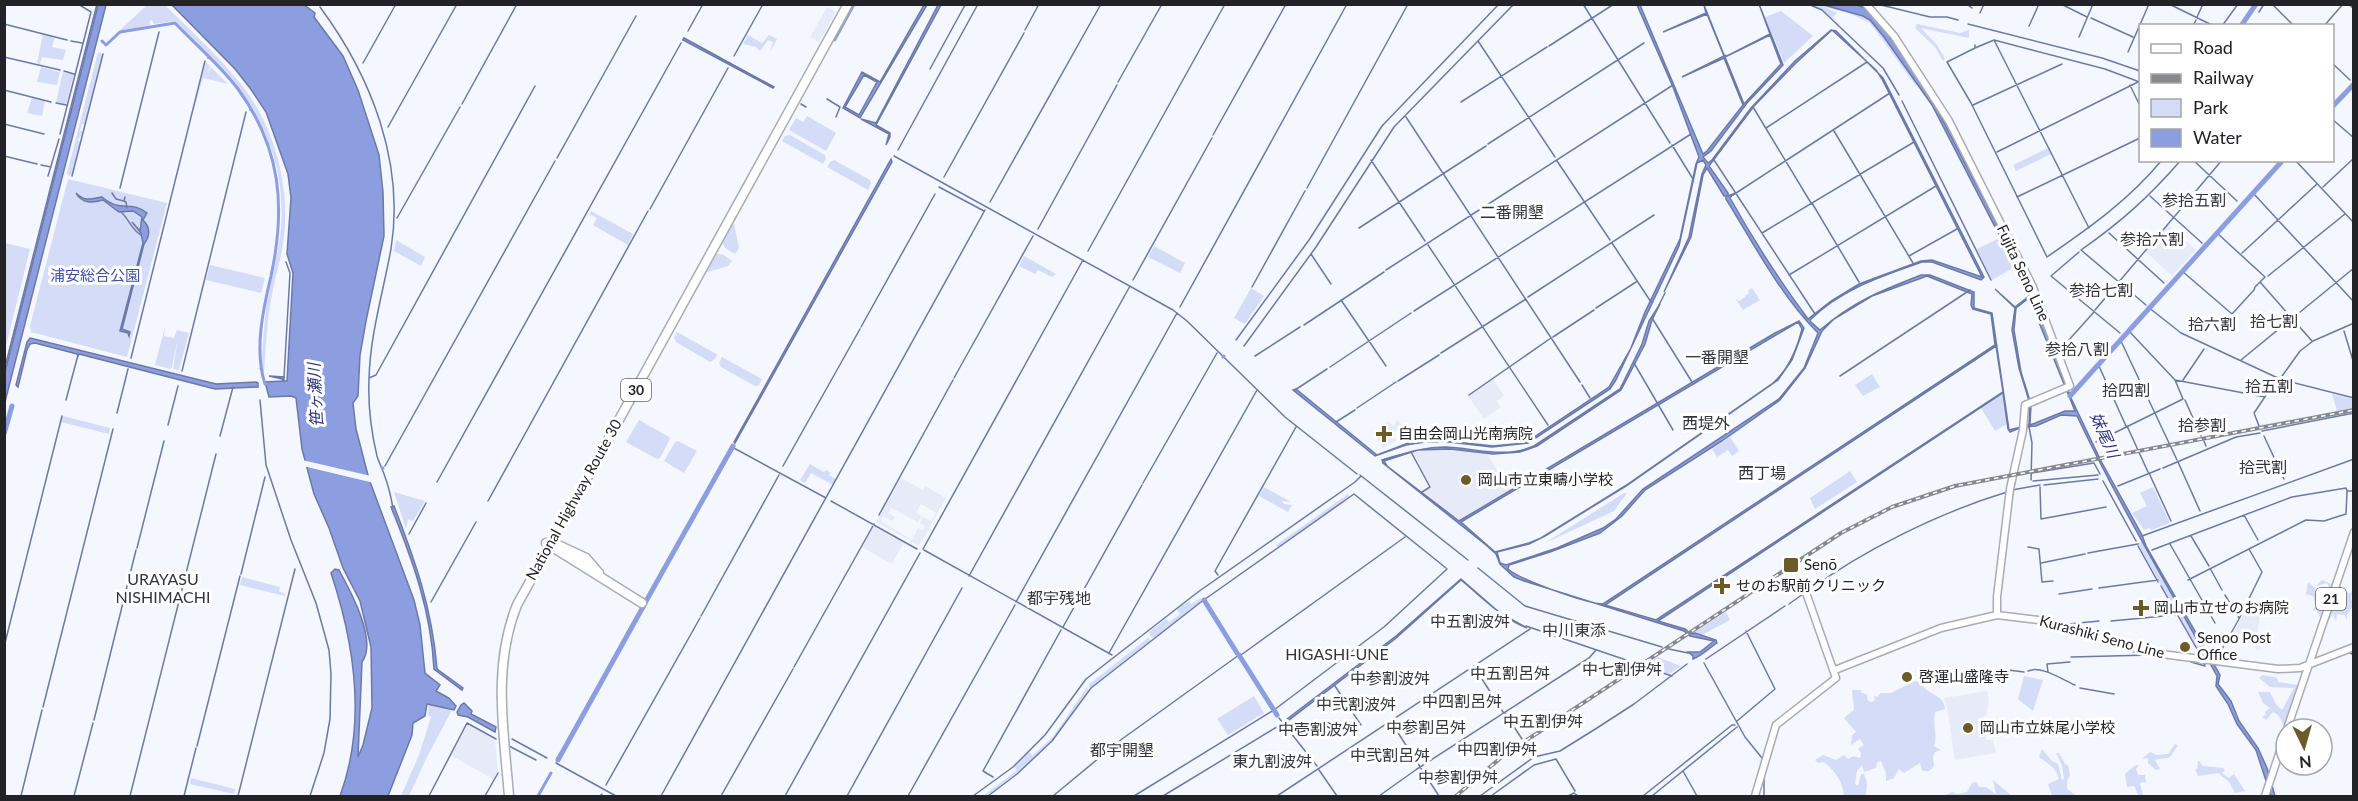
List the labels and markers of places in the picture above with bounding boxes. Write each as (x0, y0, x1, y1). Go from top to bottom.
place label: 自由会岡山光南病院 (1398, 424, 1533, 442)
marker: 自由会岡山光南病院 (1375, 425, 1393, 443)
place label: 岡山市立東疇小学校 (1478, 470, 1613, 488)
marker: 岡山市立東疇小学校 (1459, 473, 1473, 487)
place label: Senō (1804, 555, 1837, 573)
marker: Senō (1782, 556, 1800, 574)
place label: せのお駅前クリニック (1736, 576, 1886, 594)
marker: せのお駅前クリニック (1713, 577, 1731, 595)
place label: 岡山市立せのお病院 (2154, 598, 2289, 616)
marker: 岡山市立せのお病院 (2132, 599, 2150, 617)
place label: Senoo Post Office (2197, 628, 2272, 663)
marker: Senoo Post Office (2178, 640, 2192, 654)
place label: 啓運山盛隆寺 (1919, 667, 2009, 685)
marker: 啓運山盛隆寺 (1900, 670, 1914, 684)
place label: 岡山市立妹尾小学校 (1980, 718, 2115, 736)
marker: 岡山市立妹尾小学校 (1961, 721, 1975, 735)

